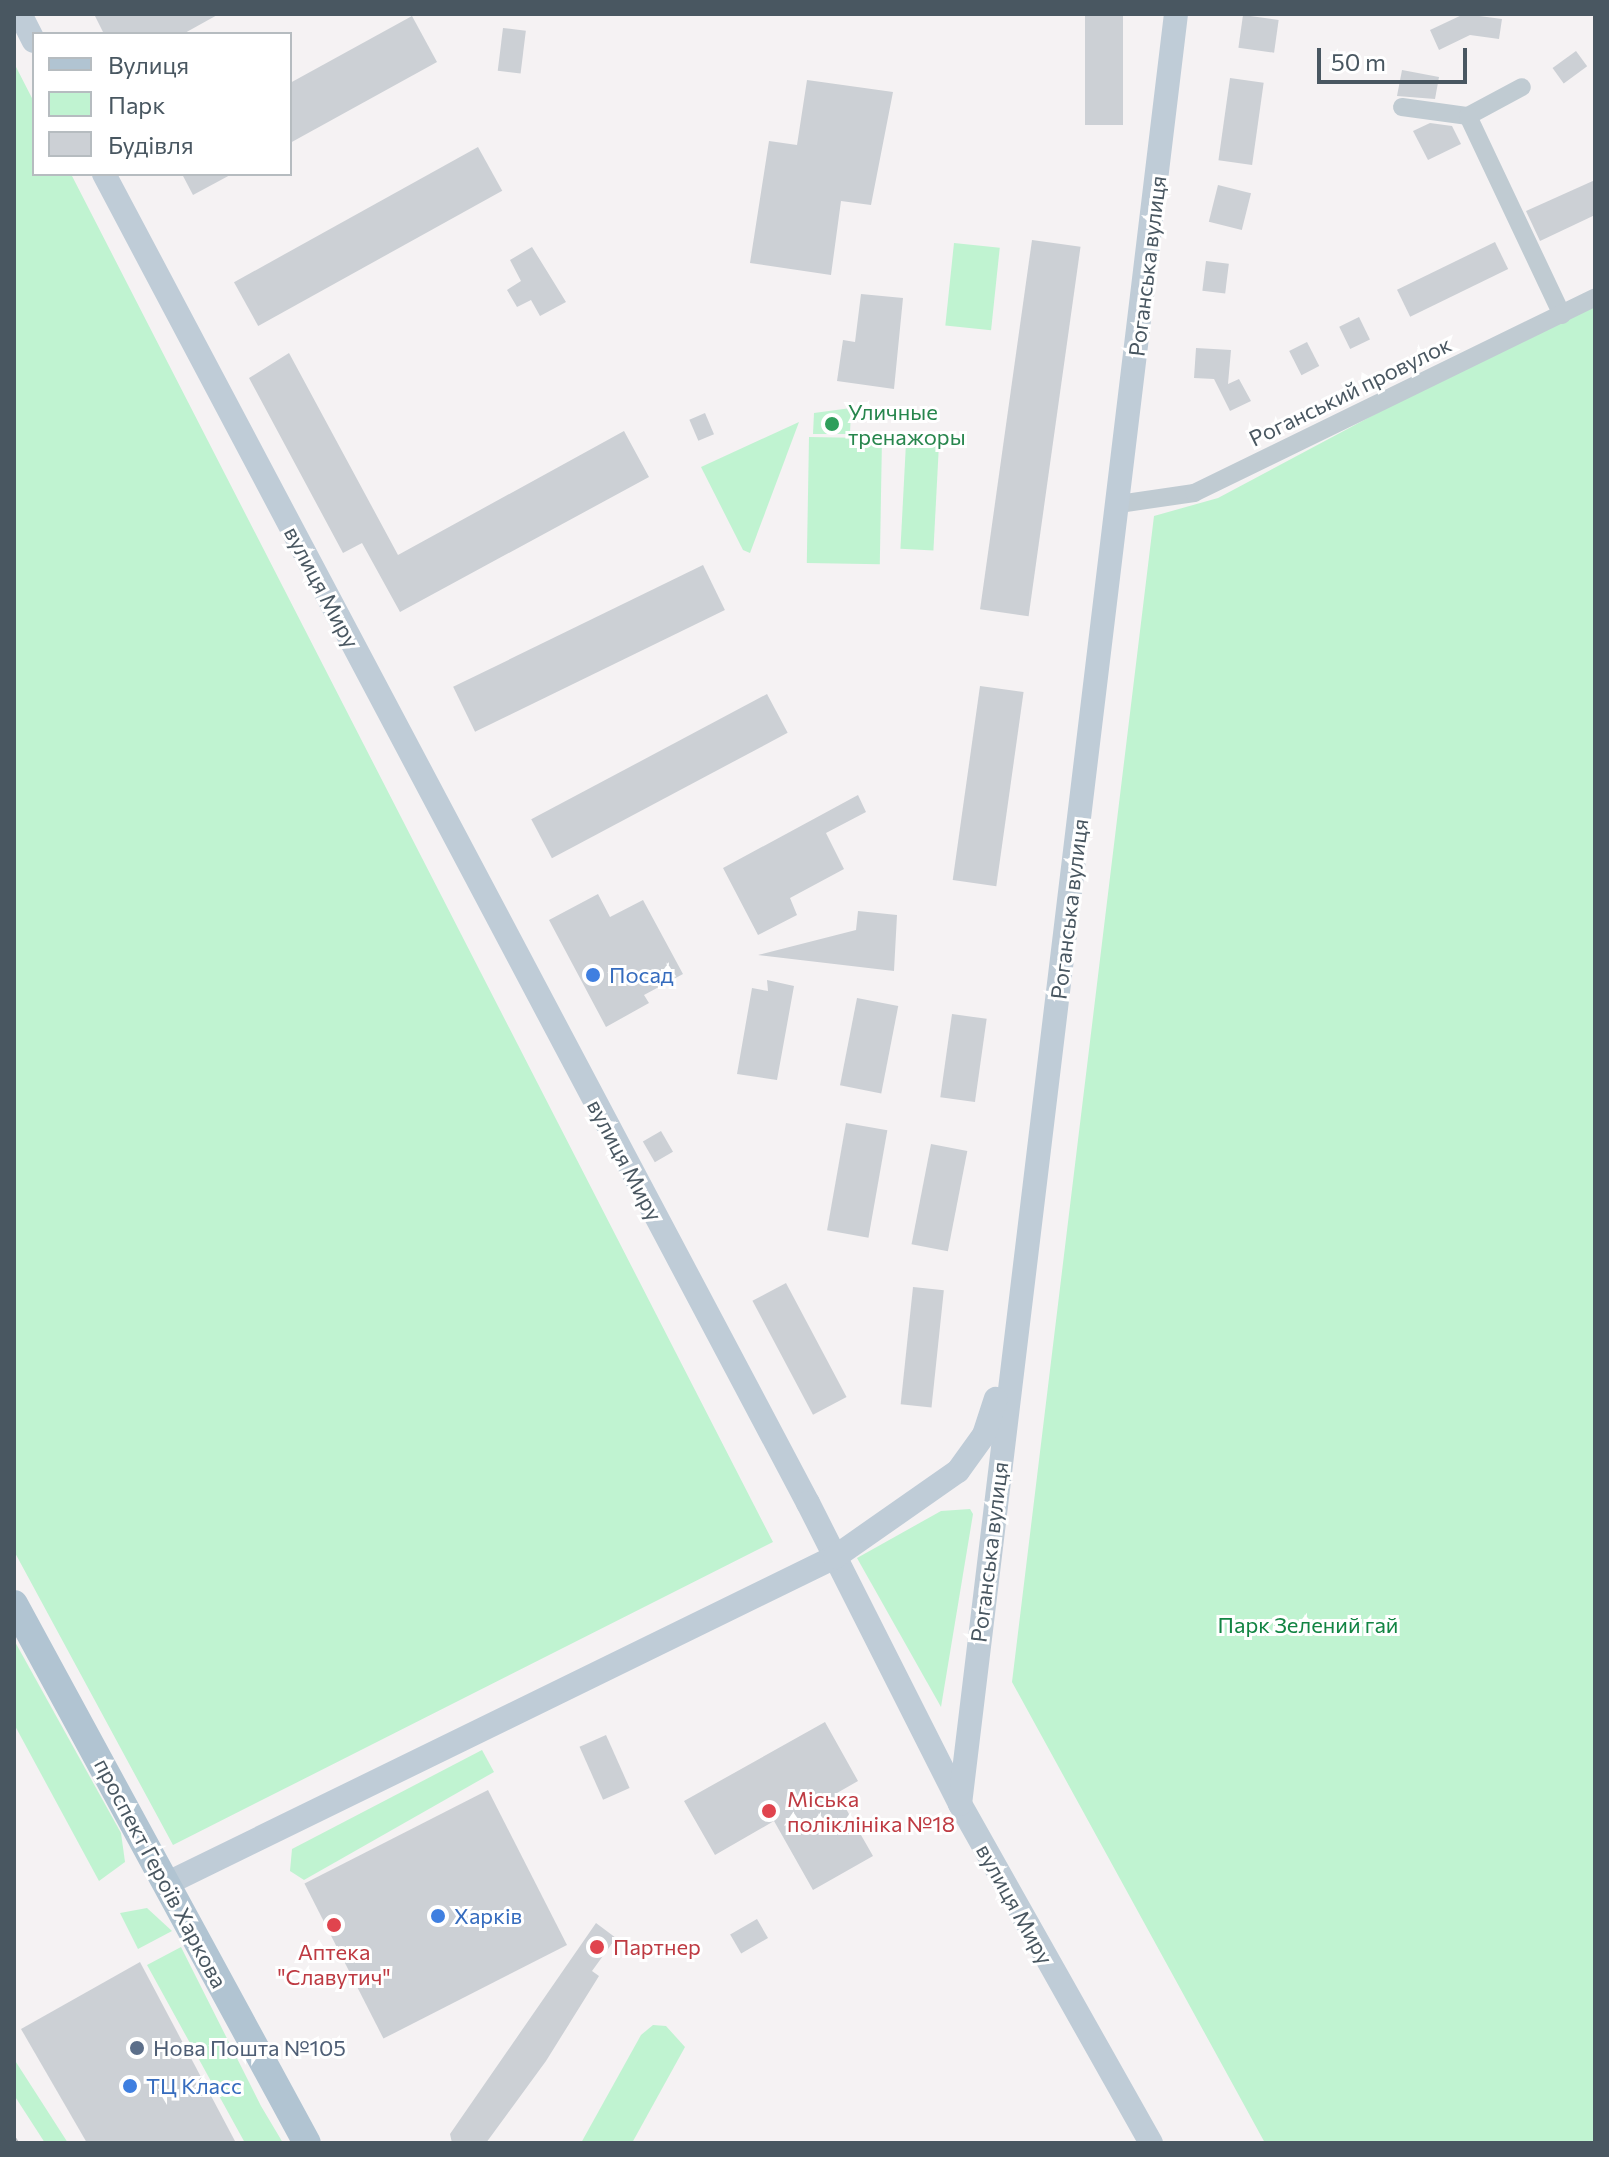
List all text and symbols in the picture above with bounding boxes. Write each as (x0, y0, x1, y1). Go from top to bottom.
legend (32, 32, 292, 176)
scale bar (1321, 32, 1471, 82)
text: 50 m (1331, 47, 1386, 76)
text: Вулиця (108, 50, 189, 79)
text: Парк (108, 90, 165, 119)
text: Будівля (108, 130, 194, 159)
street label: Роганська вулиця (1123, 174, 1171, 358)
street label: Роганський провулок (1244, 330, 1456, 452)
place label: Уличные тренажоры (848, 398, 966, 450)
marker: Уличные тренажоры (823, 415, 841, 433)
street label: вулиця Миру (279, 522, 365, 652)
street label: Роганська вулиця (1045, 817, 1093, 1001)
place label: Посад (609, 962, 674, 988)
marker: Посад (584, 966, 602, 984)
street label: вулиця Миру (582, 1095, 668, 1225)
street label: Роганська вулиця (965, 1460, 1013, 1644)
park label: Парк Зелений гай (1218, 1612, 1398, 1638)
street label: проспект Героїв Харкова (89, 1754, 233, 1992)
place label: Міська поліклініка №18 (787, 1785, 955, 1836)
marker: Міська поліклініка №18 (758, 1800, 780, 1822)
street label: вулиця Миру (971, 1839, 1059, 1969)
place label: Харків (454, 1903, 522, 1929)
marker: Харків (429, 1907, 447, 1925)
marker: Аптека "Славутич" (325, 1916, 343, 1934)
place label: Партнер (613, 1934, 701, 1960)
place label: Аптека "Славутич" (277, 1938, 391, 1990)
marker: Партнер (588, 1938, 606, 1956)
place label: Нова Пошта №105 (153, 2035, 346, 2061)
marker: Нова Пошта №105 (128, 2039, 146, 2057)
place label: ТЦ Класс (146, 2073, 242, 2099)
marker: ТЦ Класс (121, 2077, 139, 2095)

